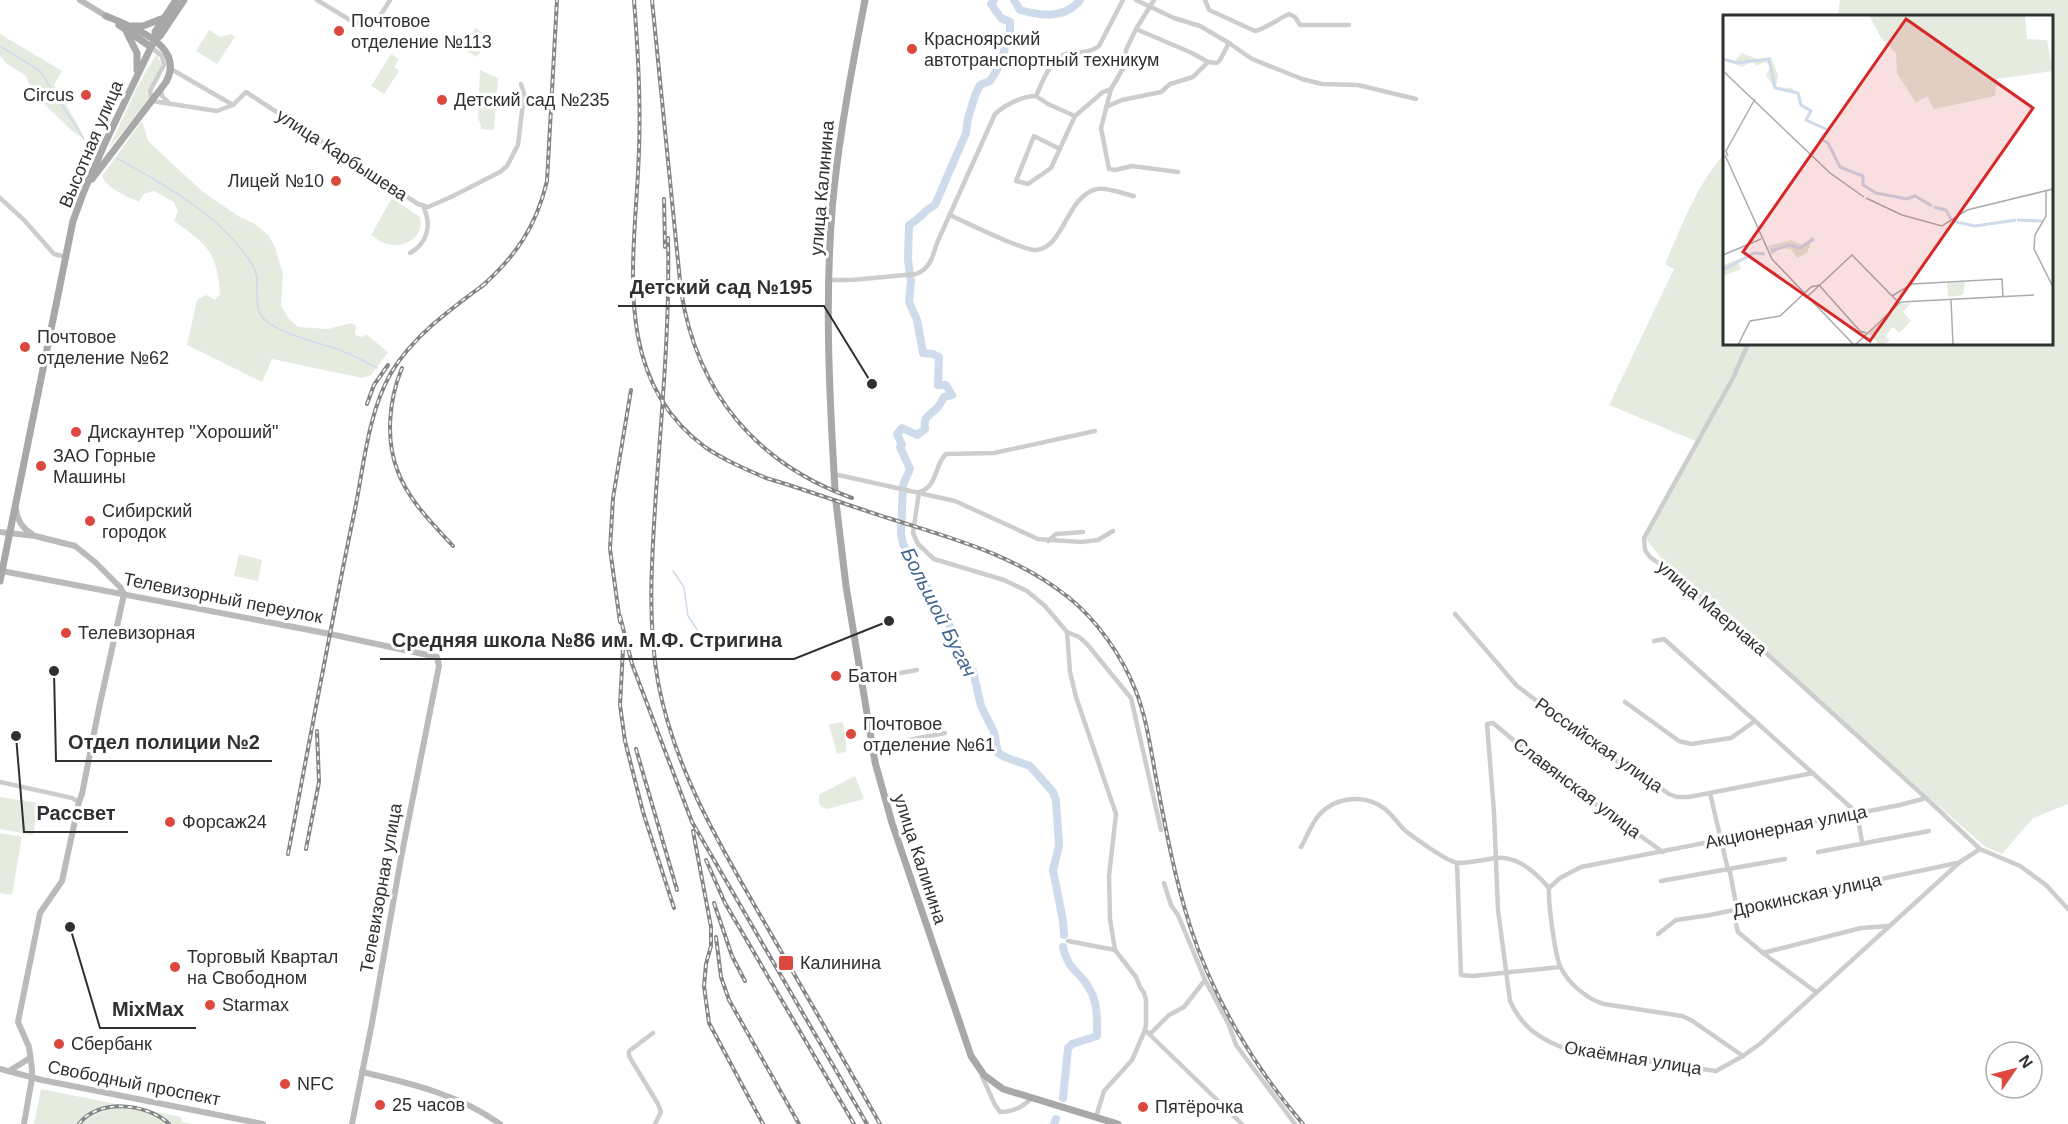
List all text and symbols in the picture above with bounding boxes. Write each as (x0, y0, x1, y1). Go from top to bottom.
place label: Почтовое отделение №113 (351, 11, 492, 52)
inset map (1723, 15, 2053, 345)
marker: Почтовое отделение №113 (332, 24, 346, 38)
place label: Красноярский автотранспортный техникум (924, 29, 1160, 70)
marker: Красноярский автотранспортный техникум (905, 42, 919, 56)
street label: Высотная улица (55, 77, 127, 211)
place label: Circus (23, 85, 74, 105)
marker: Circus (79, 88, 93, 102)
place label: Детский сад №235 (454, 90, 610, 110)
marker: Детский сад №235 (435, 93, 449, 107)
street label: улица Карбышева (273, 105, 412, 205)
street label: улица Калинина (806, 119, 838, 256)
place label: Лицей №10 (228, 171, 324, 191)
marker: Лицей №10 (329, 174, 343, 188)
callout: Детский сад №195 (618, 268, 824, 306)
text: Детский сад №195 (630, 276, 812, 298)
place label: Почтовое отделение №62 (37, 327, 169, 368)
marker: Почтовое отделение №62 (18, 340, 32, 354)
place label: Дискаунтер "Хороший" (88, 422, 279, 442)
marker: Дискаунтер "Хороший" (69, 425, 83, 439)
place label: ЗАО Горные Машины (53, 446, 156, 487)
marker: ЗАО Горные Машины (34, 459, 48, 473)
place label: Сибирский городок (102, 501, 192, 542)
marker: Сибирский городок (83, 514, 97, 528)
water label: Большой Бугач (897, 544, 981, 680)
street label: улица Маерчака (1653, 556, 1772, 660)
street label: Телевизорный переулок (122, 569, 324, 627)
callout: Средняя школа №86 им. М.Ф. Стригина (380, 621, 794, 659)
place label: Телевизорная (78, 623, 195, 643)
marker: Телевизорная (59, 626, 73, 640)
text: Средняя школа №86 им. М.Ф. Стригина (392, 629, 783, 651)
place label: Батон (848, 666, 897, 686)
marker: Батон (829, 669, 843, 683)
street label: Российская улица (1531, 694, 1667, 797)
place label: Почтовое отделение №61 (863, 714, 995, 755)
callout: Отдел полиции №2 (56, 723, 272, 761)
marker: Почтовое отделение №61 (844, 727, 858, 741)
text: Отдел полиции №2 (68, 731, 260, 753)
street label: Славянская улица (1509, 734, 1645, 843)
street label: улица Калинина (890, 791, 951, 927)
callout: Рассвет (24, 794, 128, 832)
street label: Телевизорная улица (356, 801, 406, 974)
street label: Акционерная улица (1703, 801, 1870, 853)
text: Рассвет (36, 802, 116, 824)
place label: Форсаж24 (182, 812, 267, 832)
marker: Форсаж24 (163, 815, 177, 829)
street label: Дрокинская улица (1731, 869, 1884, 921)
place label: Торговый Квартал на Свободном (187, 947, 338, 988)
place label: Калинина (800, 953, 882, 973)
marker: Калинина (777, 954, 795, 972)
marker: Торговый Квартал на Свободном (168, 960, 182, 974)
callout: MixMax (100, 990, 196, 1028)
place label: Starmax (222, 995, 289, 1015)
text: MixMax (112, 998, 184, 1020)
marker: Starmax (203, 998, 217, 1012)
place label: Сбербанк (71, 1034, 152, 1054)
marker: Сбербанк (52, 1037, 66, 1051)
street label: Окаёмная улица (1563, 1037, 1704, 1079)
north arrow (1984, 1040, 2044, 1100)
text: N (2016, 1052, 2036, 1071)
street label: Свободный проспект (46, 1056, 222, 1110)
place label: NFC (297, 1074, 334, 1094)
marker: NFC (278, 1077, 292, 1091)
place label: 25 часов (392, 1095, 465, 1115)
place label: Пятёрочка (1155, 1097, 1244, 1117)
marker: 25 часов (373, 1098, 387, 1112)
marker: Пятёрочка (1136, 1100, 1150, 1114)

